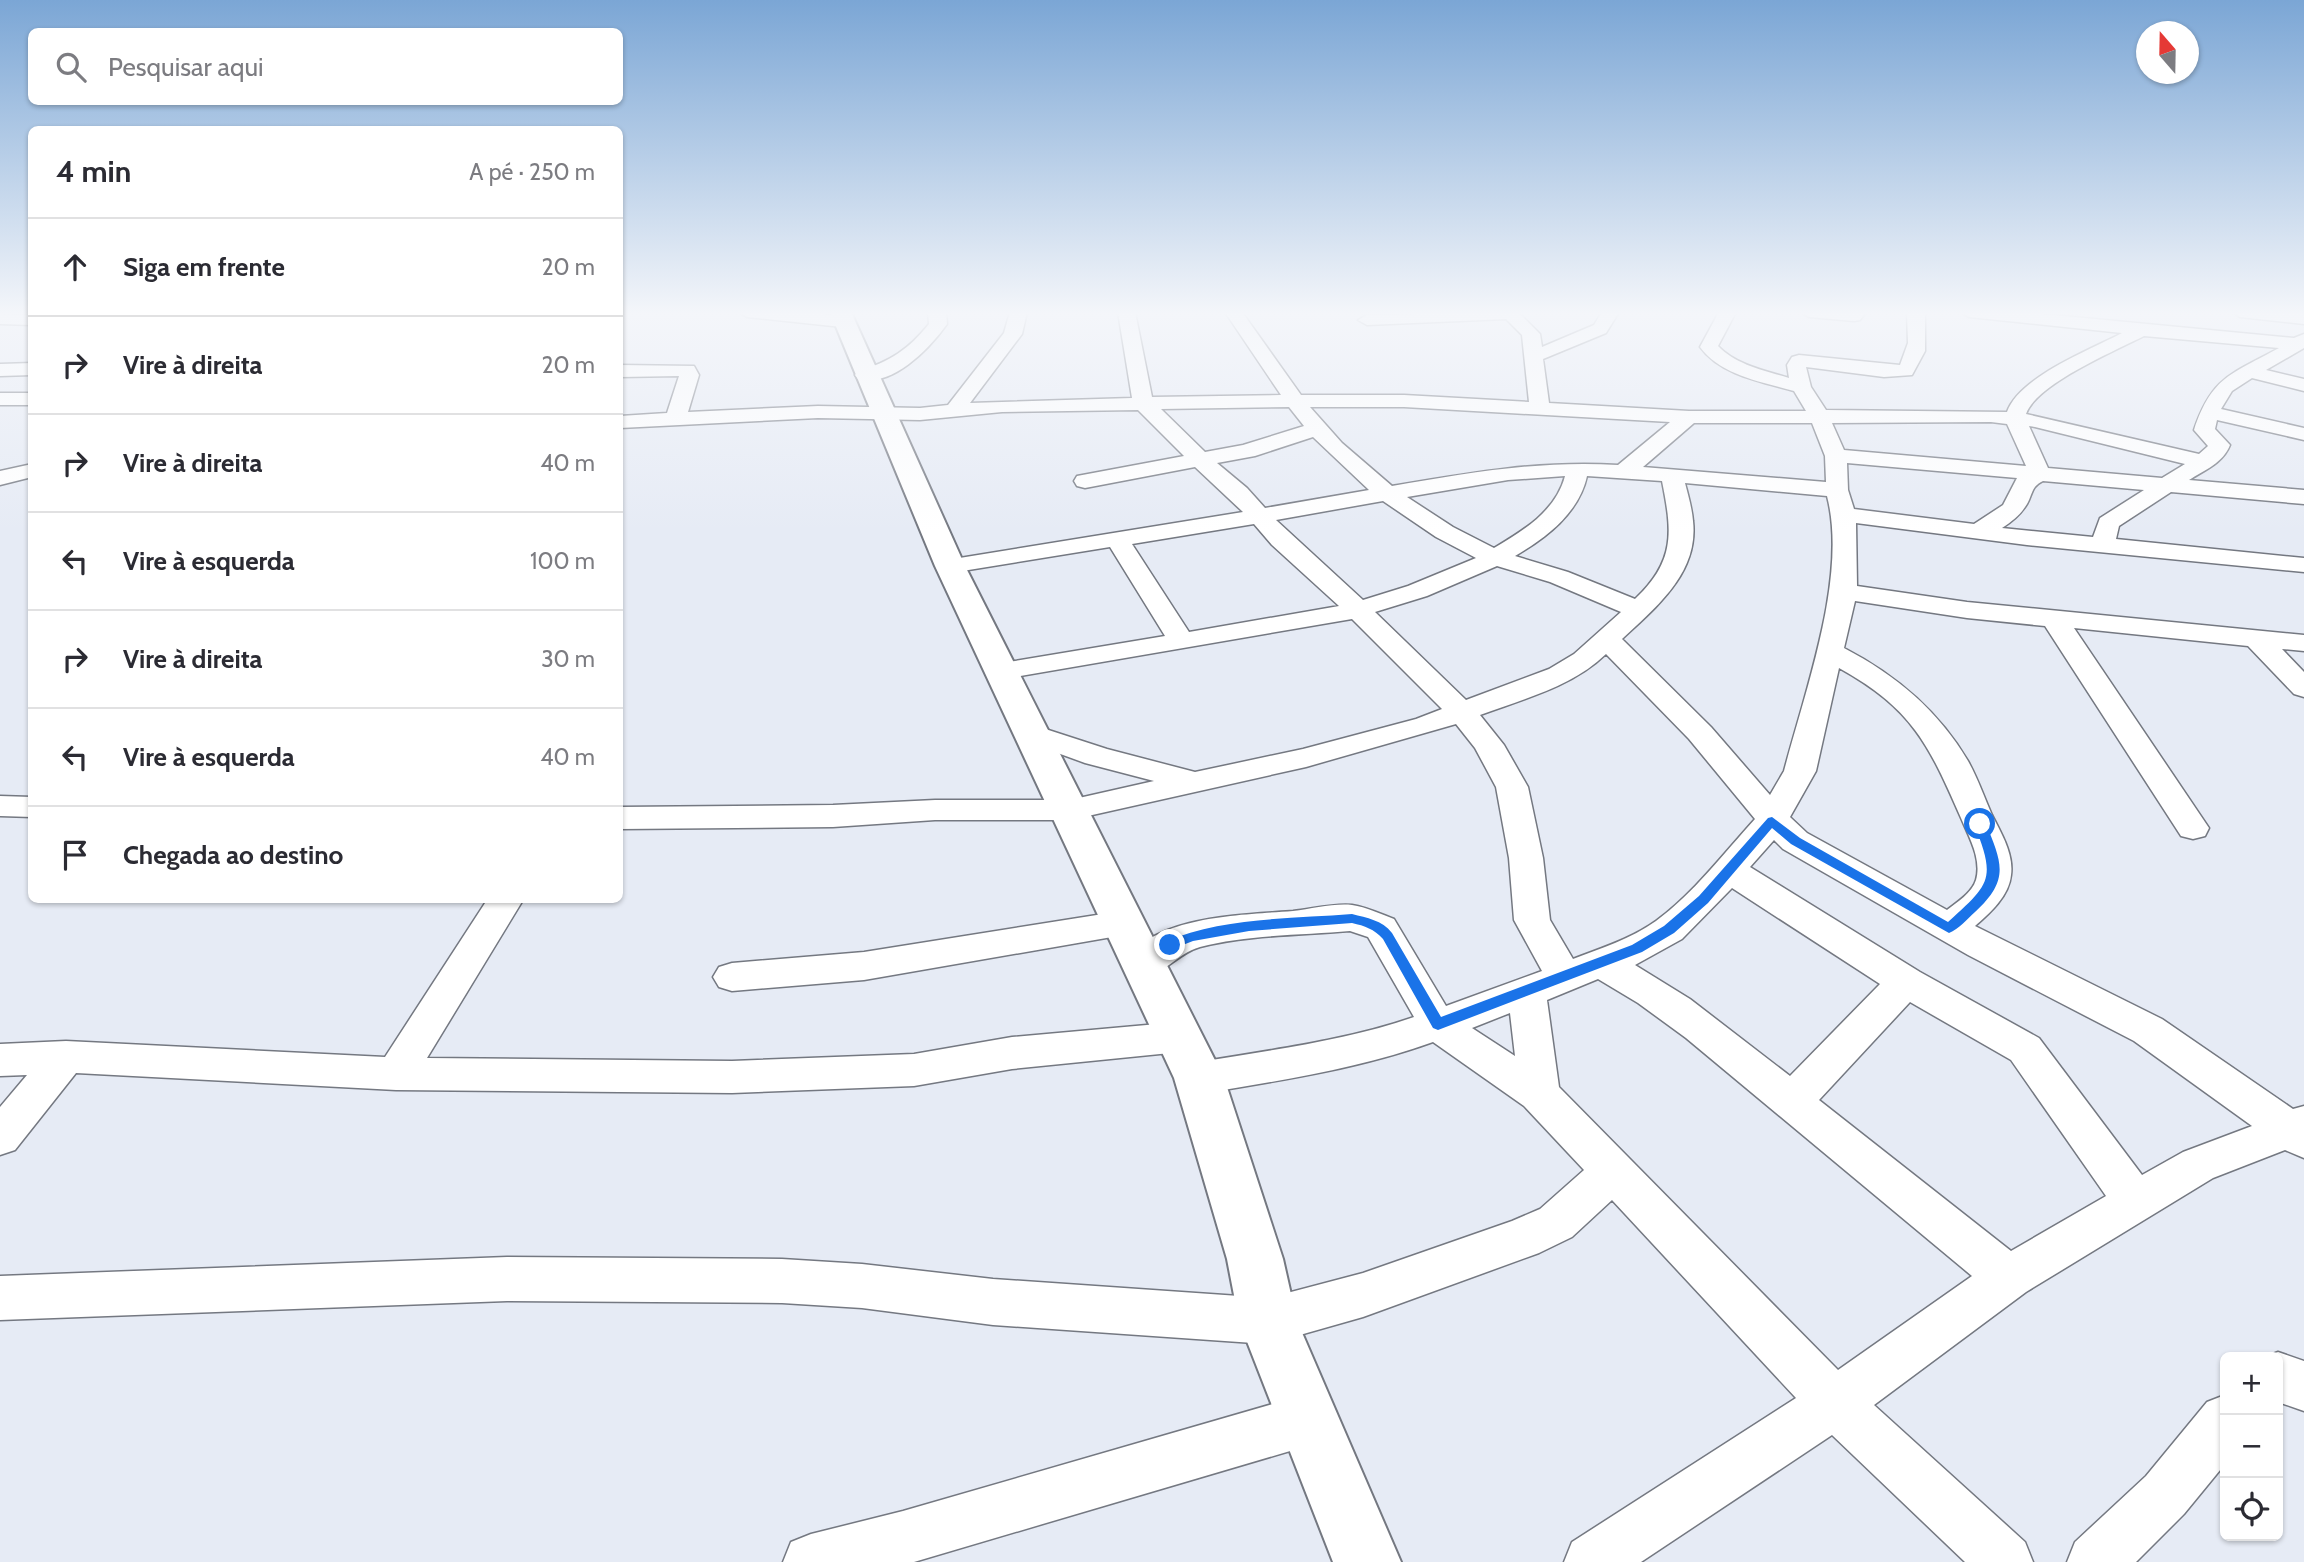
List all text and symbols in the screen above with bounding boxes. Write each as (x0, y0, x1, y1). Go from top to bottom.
north arrow (2136, 21, 2199, 84)
search box (28, 28, 623, 105)
icon: search (52, 48, 90, 86)
text: Pesquisar aqui (108, 51, 264, 83)
text: 4 min (56, 153, 131, 190)
text: A pé · 250 m (469, 158, 595, 186)
icon: ahead (56, 248, 94, 286)
text: Siga em frente (123, 251, 285, 283)
text: 20 m (542, 253, 595, 281)
icon: right (56, 346, 94, 384)
text: Vire à direita (123, 349, 263, 381)
text: 20 m (542, 351, 595, 379)
icon: right (56, 444, 94, 482)
text: Vire à direita (123, 447, 263, 479)
text: 40 m (540, 449, 595, 477)
icon: left (56, 542, 94, 580)
text: Vire à esquerda (123, 545, 295, 577)
text: 100 m (530, 547, 595, 575)
icon: right (56, 640, 94, 678)
text: Vire à direita (123, 643, 263, 675)
text: 30 m (541, 645, 595, 673)
icon: left (56, 738, 94, 776)
text: Vire à esquerda (123, 741, 295, 773)
text: 40 m (540, 743, 595, 771)
route start (1964, 808, 1995, 839)
icon: arrive (56, 836, 94, 874)
text: Chegada ao destino (123, 839, 343, 871)
route end (1154, 929, 1185, 960)
map controls (2220, 1352, 2283, 1541)
button: + (2220, 1352, 2283, 1415)
button: − (2220, 1415, 2283, 1478)
button: locate (2220, 1478, 2283, 1541)

